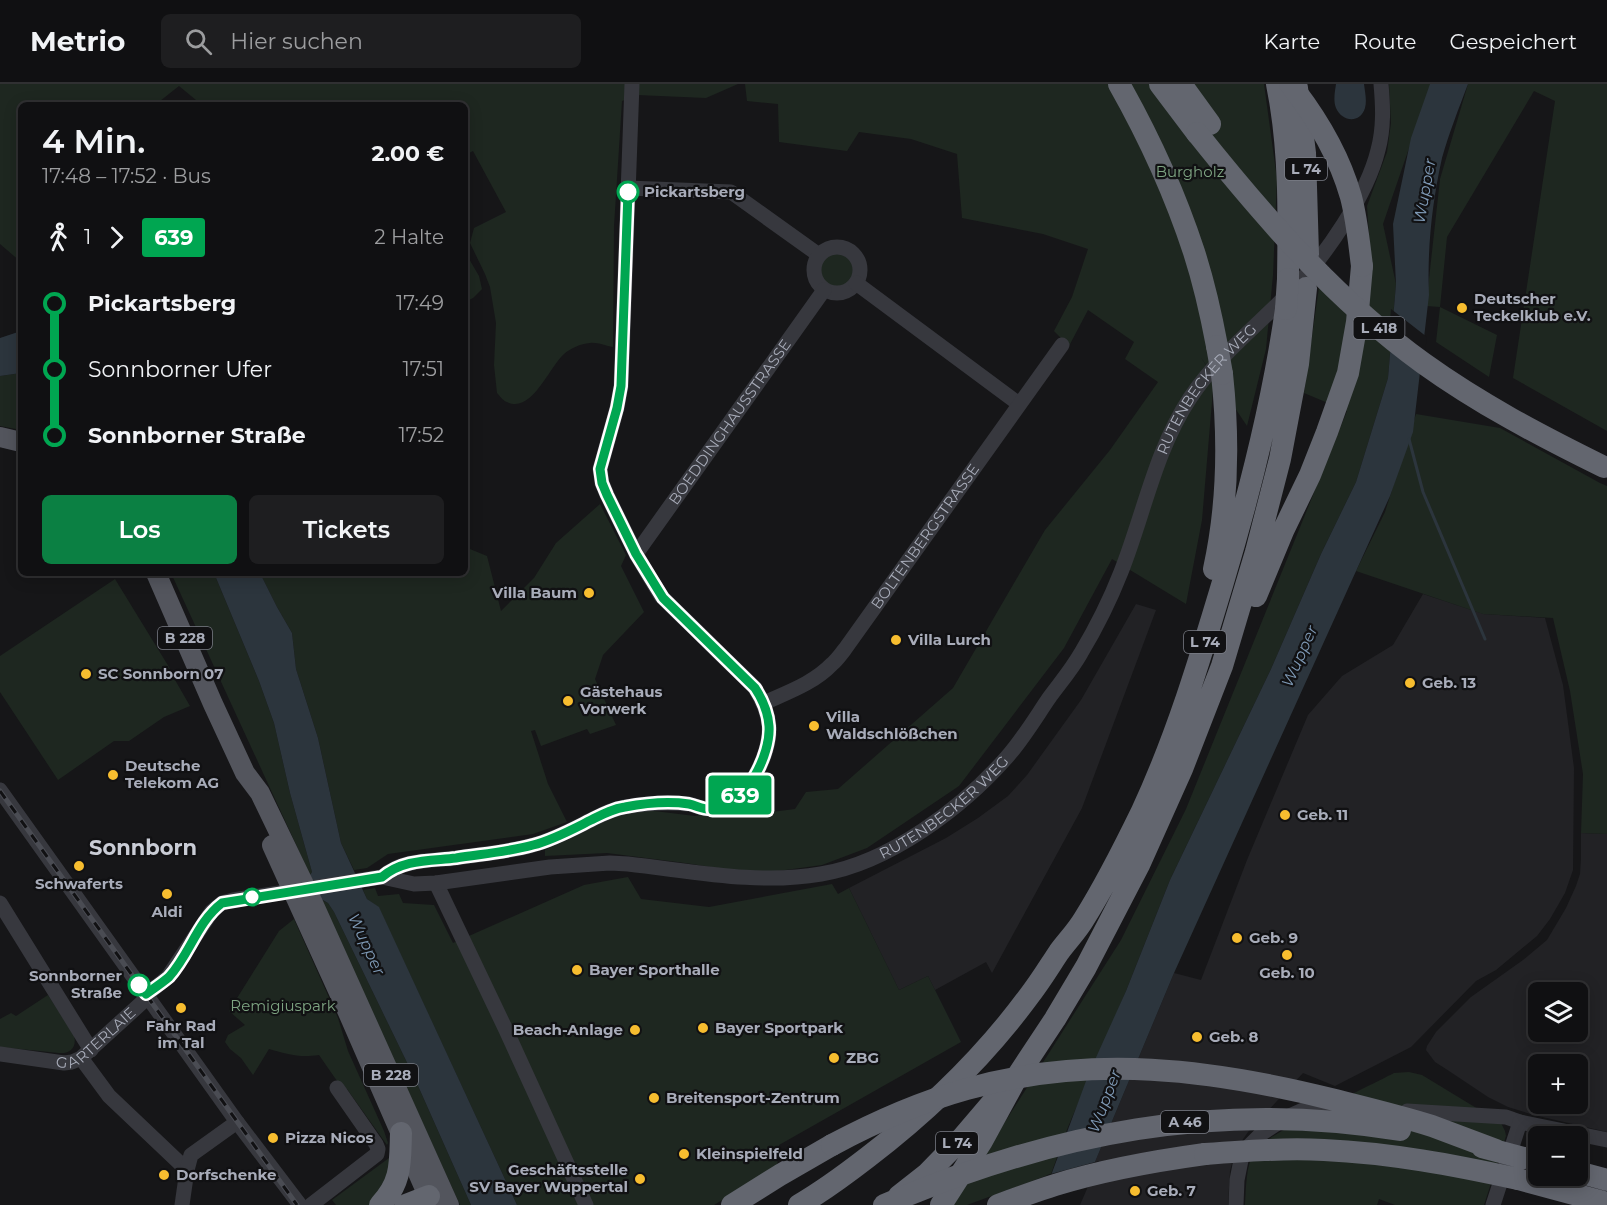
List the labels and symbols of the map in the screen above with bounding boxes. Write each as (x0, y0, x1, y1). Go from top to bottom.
water label: Wupper (1409, 157, 1440, 225)
road number: L 74 (1285, 158, 1327, 180)
park label: Burgholz (1156, 162, 1225, 181)
marker: Pickartsberg (617, 181, 639, 203)
place label: Pickartsberg (644, 182, 745, 201)
place label: Deutscher Teckelklub e.V. (1474, 289, 1591, 325)
marker: Deutscher Teckelklub e.V. (1455, 301, 1469, 315)
road number: L 418 (1354, 317, 1404, 339)
street label: RUTENBECKER WEG (1152, 319, 1260, 457)
street label: BOEDDINGHAUSSTRASSE (664, 335, 795, 508)
street label: BOLTENBERGSTRASSE (867, 460, 983, 613)
place label: Villa Baum (491, 583, 577, 602)
marker: Villa Baum (582, 586, 596, 600)
water label: Wupper (1277, 622, 1322, 690)
road number: B 228 (158, 627, 212, 649)
place label: Villa Lurch (907, 630, 991, 649)
road number: L 74 (1184, 631, 1226, 653)
marker: Villa Lurch (889, 633, 903, 647)
place label: SC Sonnborn 07 (98, 664, 223, 683)
marker: SC Sonnborn 07 (79, 667, 93, 681)
place label: Geb. 13 (1422, 673, 1476, 692)
marker: Geb. 13 (1403, 676, 1417, 690)
place label: Gästehaus Vorwerk (579, 682, 662, 718)
marker: Gästehaus Vorwerk (561, 694, 575, 708)
place label: Villa Waldschlößchen (825, 707, 958, 743)
marker: Villa Waldschlößchen (807, 719, 821, 733)
street label: RUTENBECKER WEG (876, 751, 1013, 863)
place label: Deutsche Telekom AG (125, 756, 219, 792)
marker: Deutsche Telekom AG (106, 768, 120, 782)
line badge: 639 (706, 776, 774, 814)
place label: Geb. 11 (1297, 805, 1348, 824)
marker: Geb. 11 (1278, 808, 1292, 822)
district label: Sonnborn (89, 835, 197, 860)
marker: Schwaferts (72, 859, 86, 873)
place label: Schwaferts (35, 874, 123, 893)
marker: Aldi (160, 887, 174, 901)
unlabelled marker (243, 888, 261, 906)
place label: Aldi (151, 902, 182, 921)
water label: Wupper (344, 911, 389, 978)
place label: Geb. 9 (1249, 928, 1298, 947)
marker: Geb. 9 (1230, 931, 1244, 945)
marker: Geb. 10 (1280, 948, 1294, 962)
place label: Bayer Sporthalle (589, 960, 720, 979)
marker: Bayer Sporthalle (570, 963, 584, 977)
place label: Geb. 10 (1259, 963, 1315, 982)
place label: Sonnborner Straße (29, 966, 123, 1002)
marker: Sonnborner Straße (128, 974, 150, 996)
park label: Remigiuspark (230, 996, 336, 1015)
marker: Fahr Rad im Tal (174, 1001, 188, 1015)
street label: GARTERLAIE (55, 1003, 139, 1072)
place label: Fahr Rad im Tal (146, 1016, 216, 1052)
place label: Bayer Sportpark (715, 1018, 843, 1037)
place label: Beach-Anlage (513, 1020, 623, 1039)
marker: Bayer Sportpark (696, 1021, 710, 1035)
marker: Beach-Anlage (628, 1023, 642, 1037)
place label: Geb. 8 (1209, 1027, 1258, 1046)
marker: Geb. 8 (1190, 1030, 1204, 1044)
place label: ZBG (846, 1048, 879, 1067)
marker: ZBG (827, 1051, 841, 1065)
road number: B 228 (364, 1064, 418, 1086)
water label: Wupper (1084, 1067, 1125, 1135)
place label: Breitensport-Zentrum (666, 1088, 840, 1107)
marker: Breitensport-Zentrum (647, 1091, 661, 1105)
road number: A 46 (1161, 1111, 1209, 1133)
place label: Pizza Nicos (285, 1128, 374, 1147)
marker: Pizza Nicos (266, 1131, 280, 1145)
road number: L 74 (936, 1132, 978, 1154)
place label: Kleinspielfeld (696, 1144, 803, 1163)
marker: Kleinspielfeld (677, 1147, 691, 1161)
place label: Geschäftsstelle SV Bayer Wuppertal (469, 1160, 628, 1196)
place label: Dorfschenke (176, 1165, 276, 1184)
marker: Dorfschenke (157, 1168, 171, 1182)
marker: Geschäftsstelle SV Bayer Wuppertal (633, 1172, 647, 1186)
place label: Geb. 7 (1147, 1181, 1196, 1200)
marker: Geb. 7 (1128, 1184, 1142, 1198)

